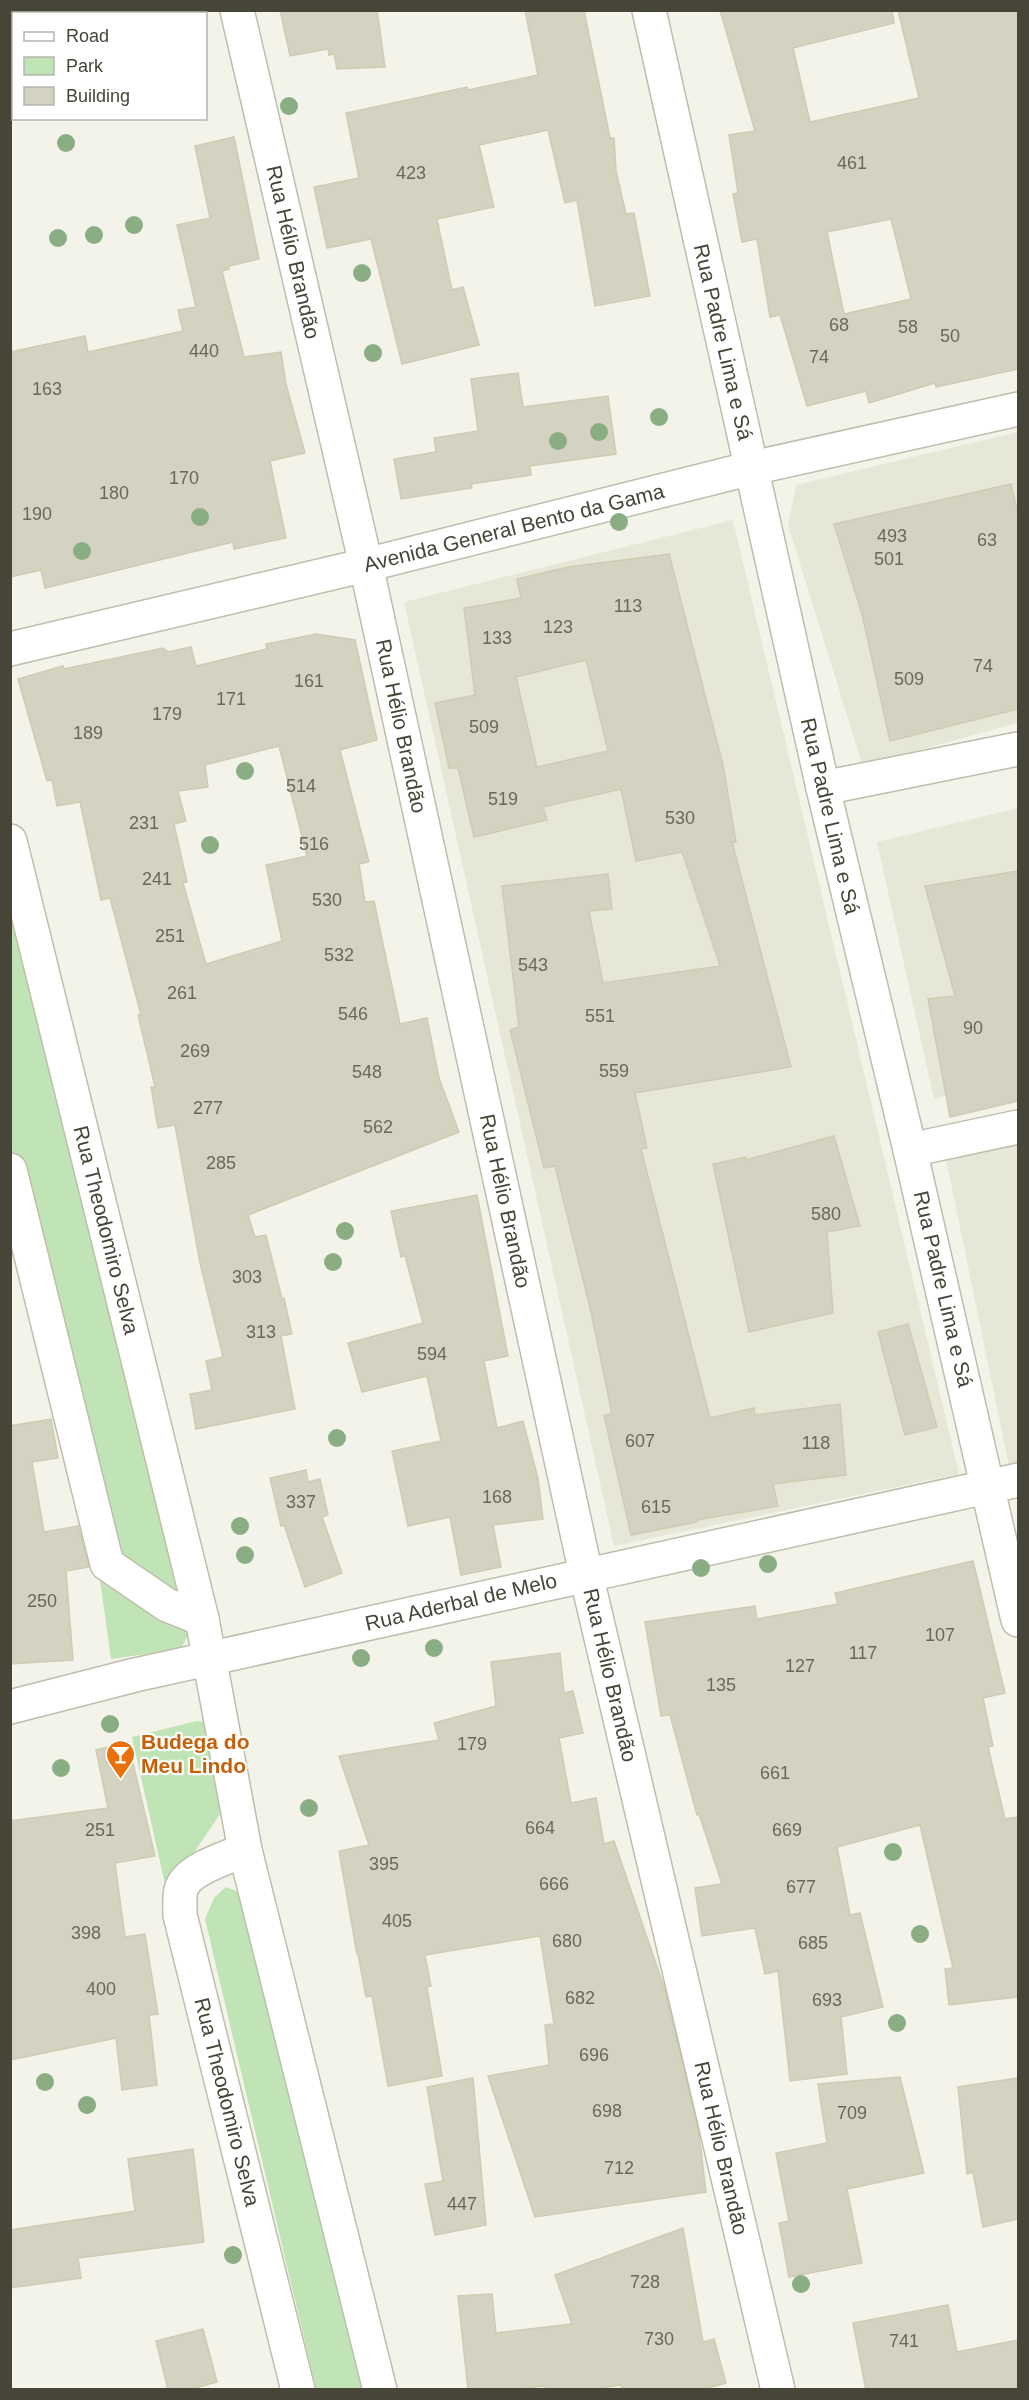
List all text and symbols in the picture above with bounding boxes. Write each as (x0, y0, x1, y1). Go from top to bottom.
legend (12, 12, 207, 120)
text: Road (66, 26, 109, 46)
text: Park (66, 56, 104, 76)
text: Building (66, 86, 130, 106)
house number: 461 (837, 153, 867, 173)
street label: Rua Hélio Brandão (262, 163, 325, 341)
house number: 423 (396, 163, 426, 183)
street label: Rua Padre Lima e Sá (690, 241, 757, 443)
house number: 68 (829, 315, 849, 335)
house number: 58 (898, 317, 918, 337)
house number: 50 (940, 326, 960, 346)
house number: 440 (189, 341, 219, 361)
house number: 74 (809, 347, 829, 367)
house number: 163 (32, 379, 62, 399)
house number: 170 (169, 468, 199, 488)
street label: Avenida General Bento da Gama (361, 479, 667, 576)
house number: 180 (99, 483, 129, 503)
house number: 190 (22, 504, 52, 524)
house number: 493 (877, 526, 907, 546)
house number: 63 (977, 530, 997, 550)
house number: 501 (874, 549, 904, 569)
house number: 113 (614, 596, 642, 616)
house number: 123 (543, 617, 573, 637)
house number: 133 (482, 628, 512, 648)
street label: Rua Hélio Brandão (372, 637, 431, 815)
house number: 74 (973, 656, 993, 676)
house number: 509 (894, 669, 924, 689)
house number: 161 (294, 671, 324, 691)
house number: 171 (216, 689, 246, 709)
house number: 179 (152, 704, 182, 724)
street label: Rua Padre Lima e Sá (797, 715, 864, 917)
house number: 509 (469, 717, 499, 737)
house number: 189 (73, 723, 103, 743)
house number: 514 (286, 776, 316, 796)
house number: 519 (488, 789, 518, 809)
house number: 530 (665, 808, 695, 828)
house number: 231 (129, 813, 159, 833)
house number: 516 (299, 834, 329, 854)
house number: 241 (142, 869, 172, 889)
house number: 530 (312, 890, 342, 910)
house number: 251 (155, 926, 185, 946)
house number: 532 (324, 945, 354, 965)
house number: 543 (518, 955, 548, 975)
house number: 261 (167, 983, 197, 1003)
house number: 546 (338, 1004, 368, 1024)
house number: 551 (585, 1006, 615, 1026)
house number: 90 (963, 1018, 983, 1038)
house number: 269 (180, 1041, 210, 1061)
house number: 559 (599, 1061, 629, 1081)
house number: 548 (352, 1062, 382, 1082)
house number: 277 (193, 1098, 223, 1118)
street label: Rua Hélio Brandão (476, 1112, 535, 1290)
house number: 562 (363, 1117, 393, 1137)
street label: Rua Theodomiro Selva (69, 1123, 144, 1337)
house number: 285 (206, 1153, 236, 1173)
street label: Rua Padre Lima e Sá (910, 1188, 977, 1390)
house number: 580 (811, 1204, 841, 1224)
house number: 303 (232, 1267, 262, 1287)
house number: 313 (246, 1322, 276, 1342)
house number: 594 (417, 1344, 447, 1364)
house number: 607 (625, 1431, 655, 1451)
house number: 118 (802, 1433, 830, 1453)
house number: 168 (482, 1487, 512, 1507)
house number: 337 (286, 1492, 316, 1512)
house number: 615 (641, 1497, 671, 1517)
street label: Rua Aderbal de Melo (363, 1568, 559, 1635)
street label: Rua Hélio Brandão (579, 1586, 642, 1764)
house number: 250 (27, 1591, 57, 1611)
house number: 107 (925, 1625, 955, 1645)
house number: 117 (849, 1643, 877, 1663)
house number: 127 (785, 1656, 815, 1676)
house number: 135 (706, 1675, 736, 1695)
place label: Budega do Meu Lindo (141, 1730, 250, 1777)
house number: 179 (457, 1734, 487, 1754)
bar icon: Budega do Meu Lindo (104, 1738, 136, 1780)
house number: 661 (760, 1763, 790, 1783)
house number: 664 (525, 1818, 555, 1838)
house number: 251 (85, 1820, 115, 1840)
house number: 669 (772, 1820, 802, 1840)
house number: 395 (369, 1854, 399, 1874)
house number: 666 (539, 1874, 569, 1894)
house number: 677 (786, 1877, 816, 1897)
house number: 405 (382, 1911, 412, 1931)
house number: 398 (71, 1923, 101, 1943)
house number: 680 (552, 1931, 582, 1951)
house number: 685 (798, 1933, 828, 1953)
house number: 400 (86, 1979, 116, 1999)
house number: 682 (565, 1988, 595, 2008)
house number: 693 (812, 1990, 842, 2010)
street label: Rua Theodomiro Selva (190, 1995, 265, 2209)
house number: 696 (579, 2045, 609, 2065)
street label: Rua Hélio Brandão (690, 2059, 753, 2237)
house number: 698 (592, 2101, 622, 2121)
house number: 709 (837, 2103, 867, 2123)
house number: 712 (604, 2158, 634, 2178)
house number: 447 (447, 2194, 477, 2214)
house number: 728 (630, 2272, 660, 2292)
house number: 730 (644, 2329, 674, 2349)
house number: 741 (889, 2331, 919, 2351)

